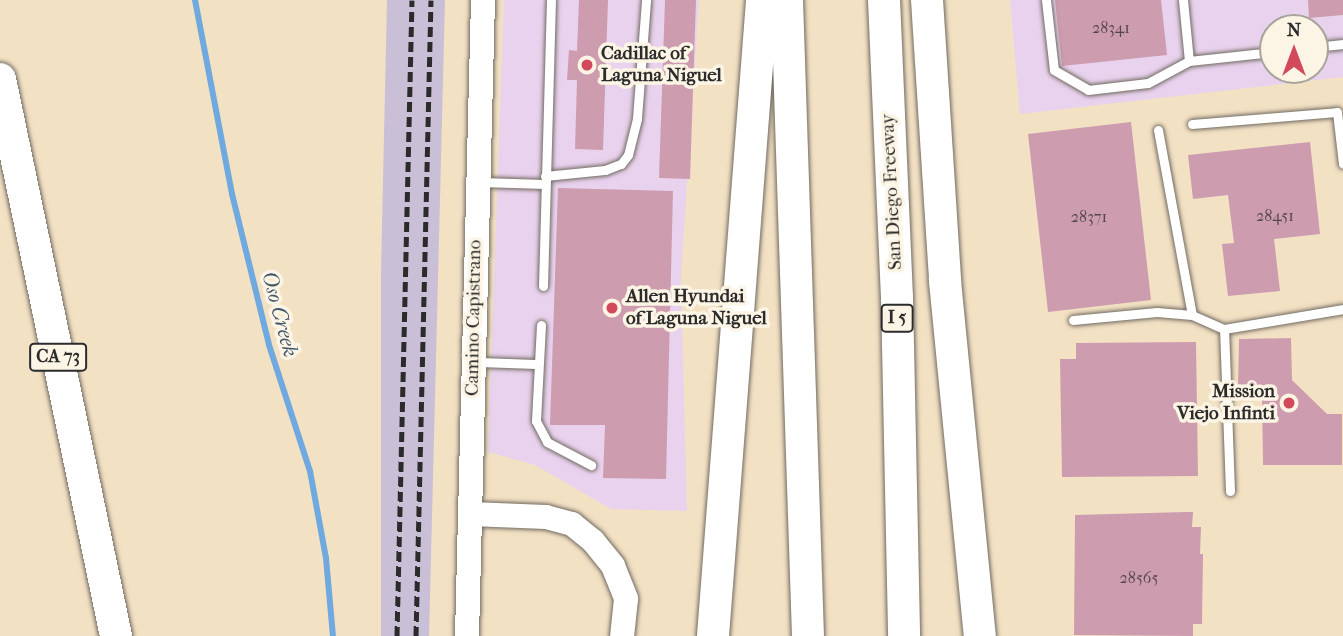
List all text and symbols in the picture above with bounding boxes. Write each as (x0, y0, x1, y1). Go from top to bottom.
north arrow (1259, 14, 1329, 84)
house number: 28341 (1092, 18, 1130, 38)
text: N (1287, 19, 1301, 41)
place label: Cadillac of Laguna Niguel (601, 43, 722, 87)
marker: Cadillac of Laguna Niguel (579, 57, 595, 73)
street label: San Diego Freeway (877, 113, 907, 271)
house number: 28451 (1256, 206, 1294, 226)
house number: 28371 (1071, 207, 1107, 227)
street label: Camino Capistrano (461, 240, 487, 396)
water label: Oso Creek (257, 269, 303, 359)
place label: Allen Hyundai of Laguna Niguel (626, 286, 767, 330)
marker: Allen Hyundai of Laguna Niguel (604, 300, 620, 316)
road number: I 5 (880, 304, 914, 332)
road number: CA 73 (28, 342, 88, 372)
place label: Mission Viejo Infinti (1177, 381, 1275, 425)
marker: Mission Viejo Infinti (1281, 395, 1297, 411)
house number: 28565 (1120, 568, 1158, 588)

